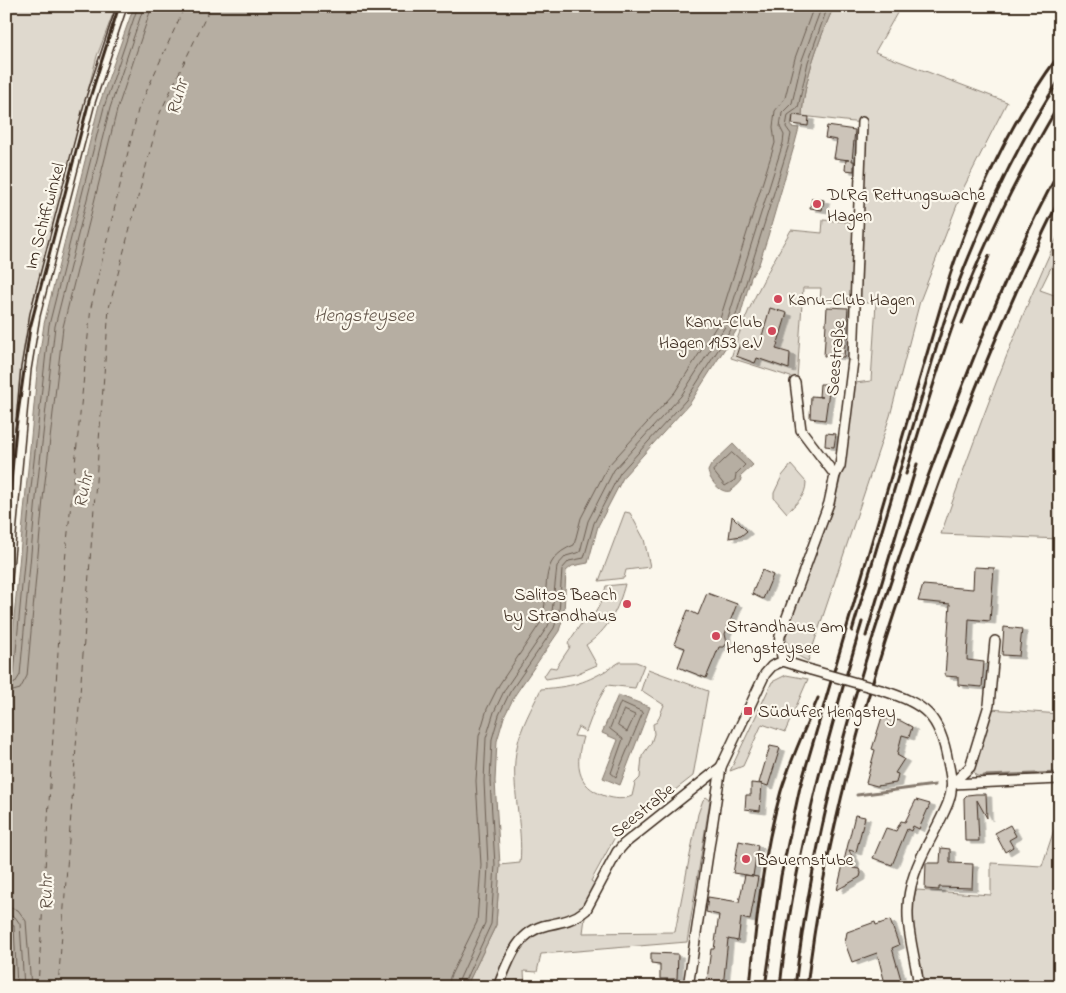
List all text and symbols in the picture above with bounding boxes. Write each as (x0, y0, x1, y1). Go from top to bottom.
water label: Ruhr (160, 75, 197, 119)
street label: Im Schiffwinkel (19, 160, 73, 273)
place label: DLRG Rettungswache Hagen (826, 183, 986, 231)
marker: DLRG Rettungswache Hagen (811, 198, 823, 210)
place label: Kanu-Club Hagen (788, 288, 915, 315)
marker: Kanu-Club Hagen (772, 293, 784, 305)
water label: Hengsteysee (314, 303, 415, 331)
place label: Kanu-Club Hagen 1953 e.V (659, 310, 763, 358)
street label: Seestraße (821, 318, 853, 397)
marker: Kanu-Club Hagen 1953 e.V (766, 325, 778, 337)
water label: Ruhr (67, 468, 102, 511)
place label: Salitos Beach by Strandhaus (503, 583, 617, 630)
marker: Salitos Beach by Strandhaus (621, 598, 633, 610)
place label: Strandhaus am Hengsteysee (726, 615, 844, 663)
marker: Strandhaus am Hengsteysee (710, 630, 722, 642)
place label: Südufer Hengstey (758, 700, 895, 727)
marker: Südufer Hengstey (742, 705, 754, 717)
street label: Seestraße (606, 777, 682, 845)
place label: Bauernstube (755, 848, 855, 874)
marker: Bauernstube (740, 853, 752, 865)
water label: Ruhr (34, 873, 61, 911)

